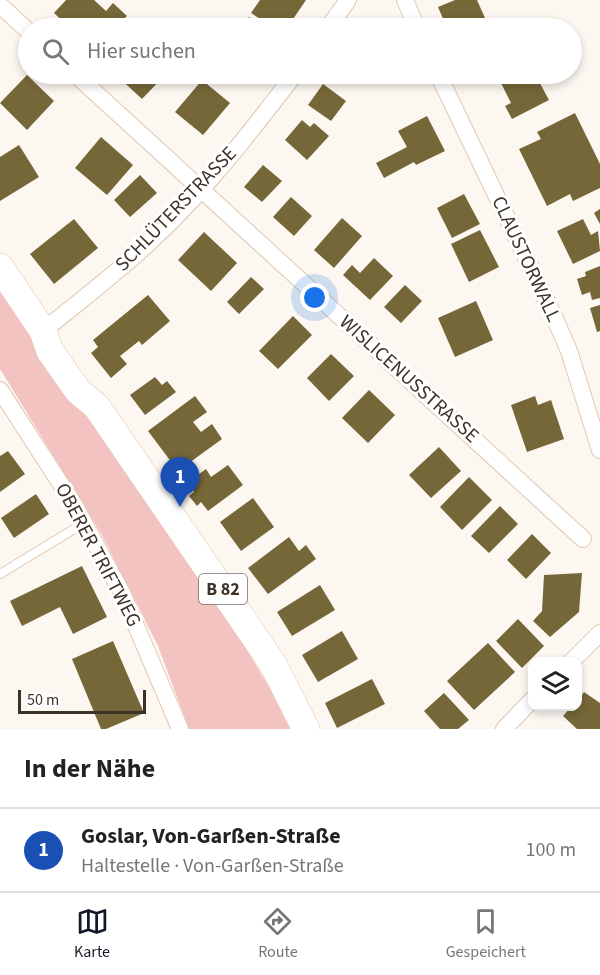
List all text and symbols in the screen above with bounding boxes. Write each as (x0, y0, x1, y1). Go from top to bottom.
search box (18, 18, 582, 84)
icon: search (39, 35, 72, 68)
text: Hier suchen (87, 35, 196, 67)
street label: SCHLÜTERSTRASSE (109, 140, 243, 278)
street label: CLAUSTORWALL (485, 192, 567, 327)
your location (300, 283, 329, 312)
street label: WISLICENUSSTRASSE (333, 309, 485, 449)
pin: 1 (160, 458, 200, 507)
street label: OBERER TRIFTWEG (48, 478, 148, 632)
road number: B 82 (199, 574, 247, 604)
map controls (528, 657, 582, 711)
button: layers (528, 657, 582, 711)
scale bar (18, 687, 146, 714)
text: 50 m (27, 689, 59, 711)
text: In der Nähe (24, 750, 155, 787)
text: Goslar, Von-Garßen-Straße (81, 820, 341, 852)
text: 1 (38, 836, 49, 864)
text: 100 m (526, 836, 576, 864)
text: Haltestelle · Von-Garßen-Straße (81, 852, 344, 880)
tab: Karte (74, 905, 110, 963)
tab: Route (258, 905, 298, 963)
tab: Gespeichert (446, 905, 526, 963)

